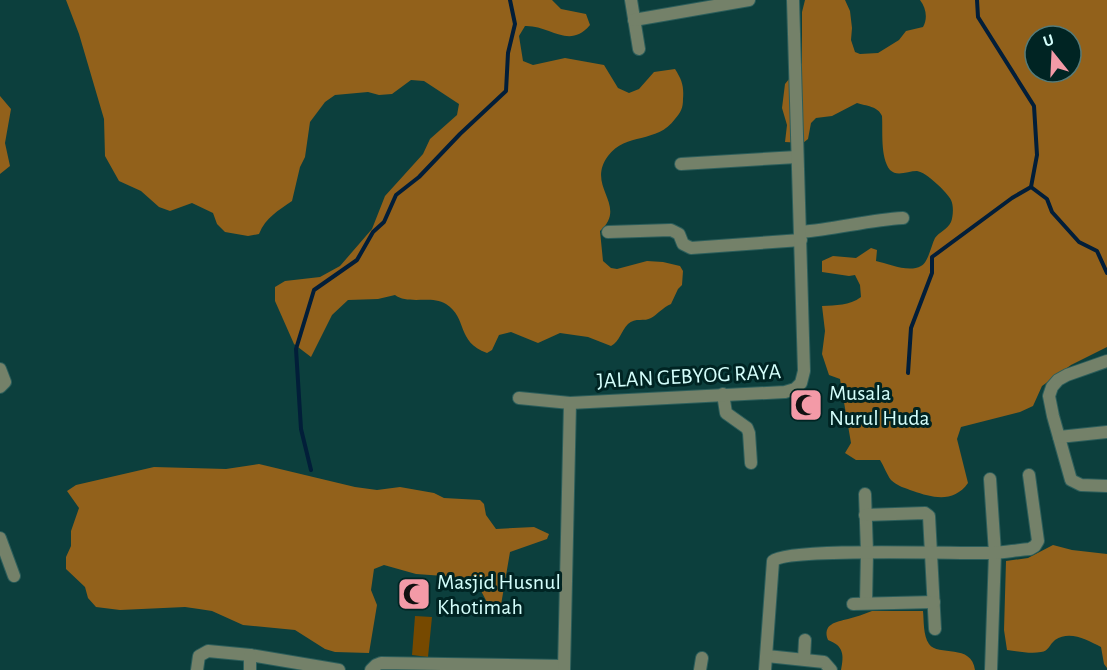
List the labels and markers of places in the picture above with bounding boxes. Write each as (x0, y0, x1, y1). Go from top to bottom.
place label: Musala Nurul Huda (829, 382, 930, 429)
mosque icon: Musala Nurul Huda (788, 387, 824, 423)
place label: Masjid Husnul Khotimah (437, 571, 561, 618)
mosque icon: Masjid Husnul Khotimah (396, 576, 432, 612)

